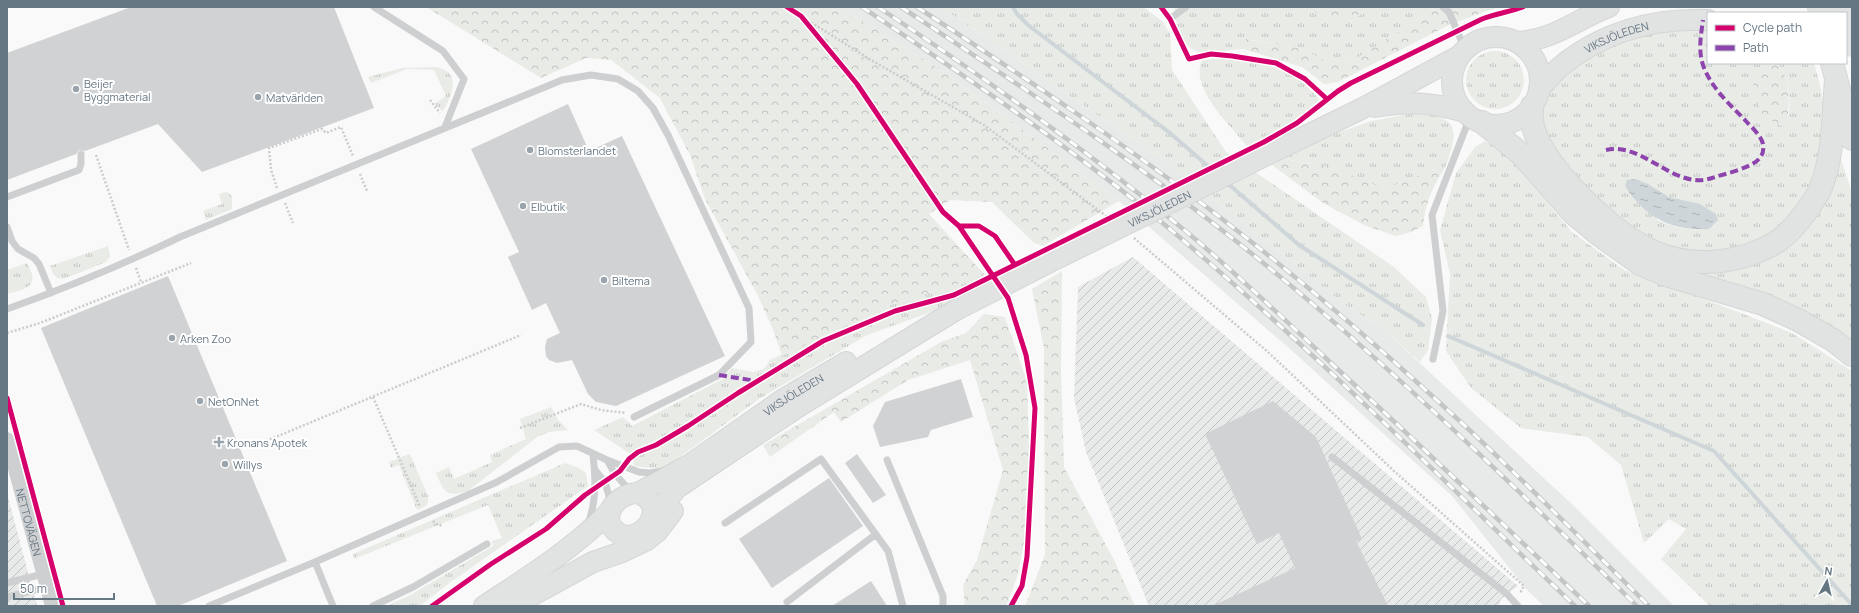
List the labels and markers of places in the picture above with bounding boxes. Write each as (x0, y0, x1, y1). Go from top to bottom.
place label: Beijer Byggmaterial (84, 76, 151, 104)
marker: Beijer Byggmaterial (71, 84, 81, 94)
place label: Matvärlden (266, 90, 323, 105)
marker: Matvärlden (253, 92, 263, 102)
place label: Blomsterlandet (538, 143, 616, 158)
marker: Blomsterlandet (525, 145, 535, 155)
place label: Elbutik (531, 199, 566, 214)
marker: Elbutik (518, 201, 528, 211)
place label: Biltema (612, 273, 650, 288)
marker: Biltema (599, 275, 609, 285)
place label: Arken Zoo (180, 331, 232, 346)
marker: Arken Zoo (167, 333, 177, 343)
place label: NetOnNet (208, 394, 259, 409)
marker: NetOnNet (195, 396, 205, 406)
place label: Kronans Apotek (227, 435, 308, 450)
marker: Kronans Apotek (214, 437, 224, 447)
place label: Willys (233, 457, 263, 472)
marker: Willys (220, 459, 230, 469)

